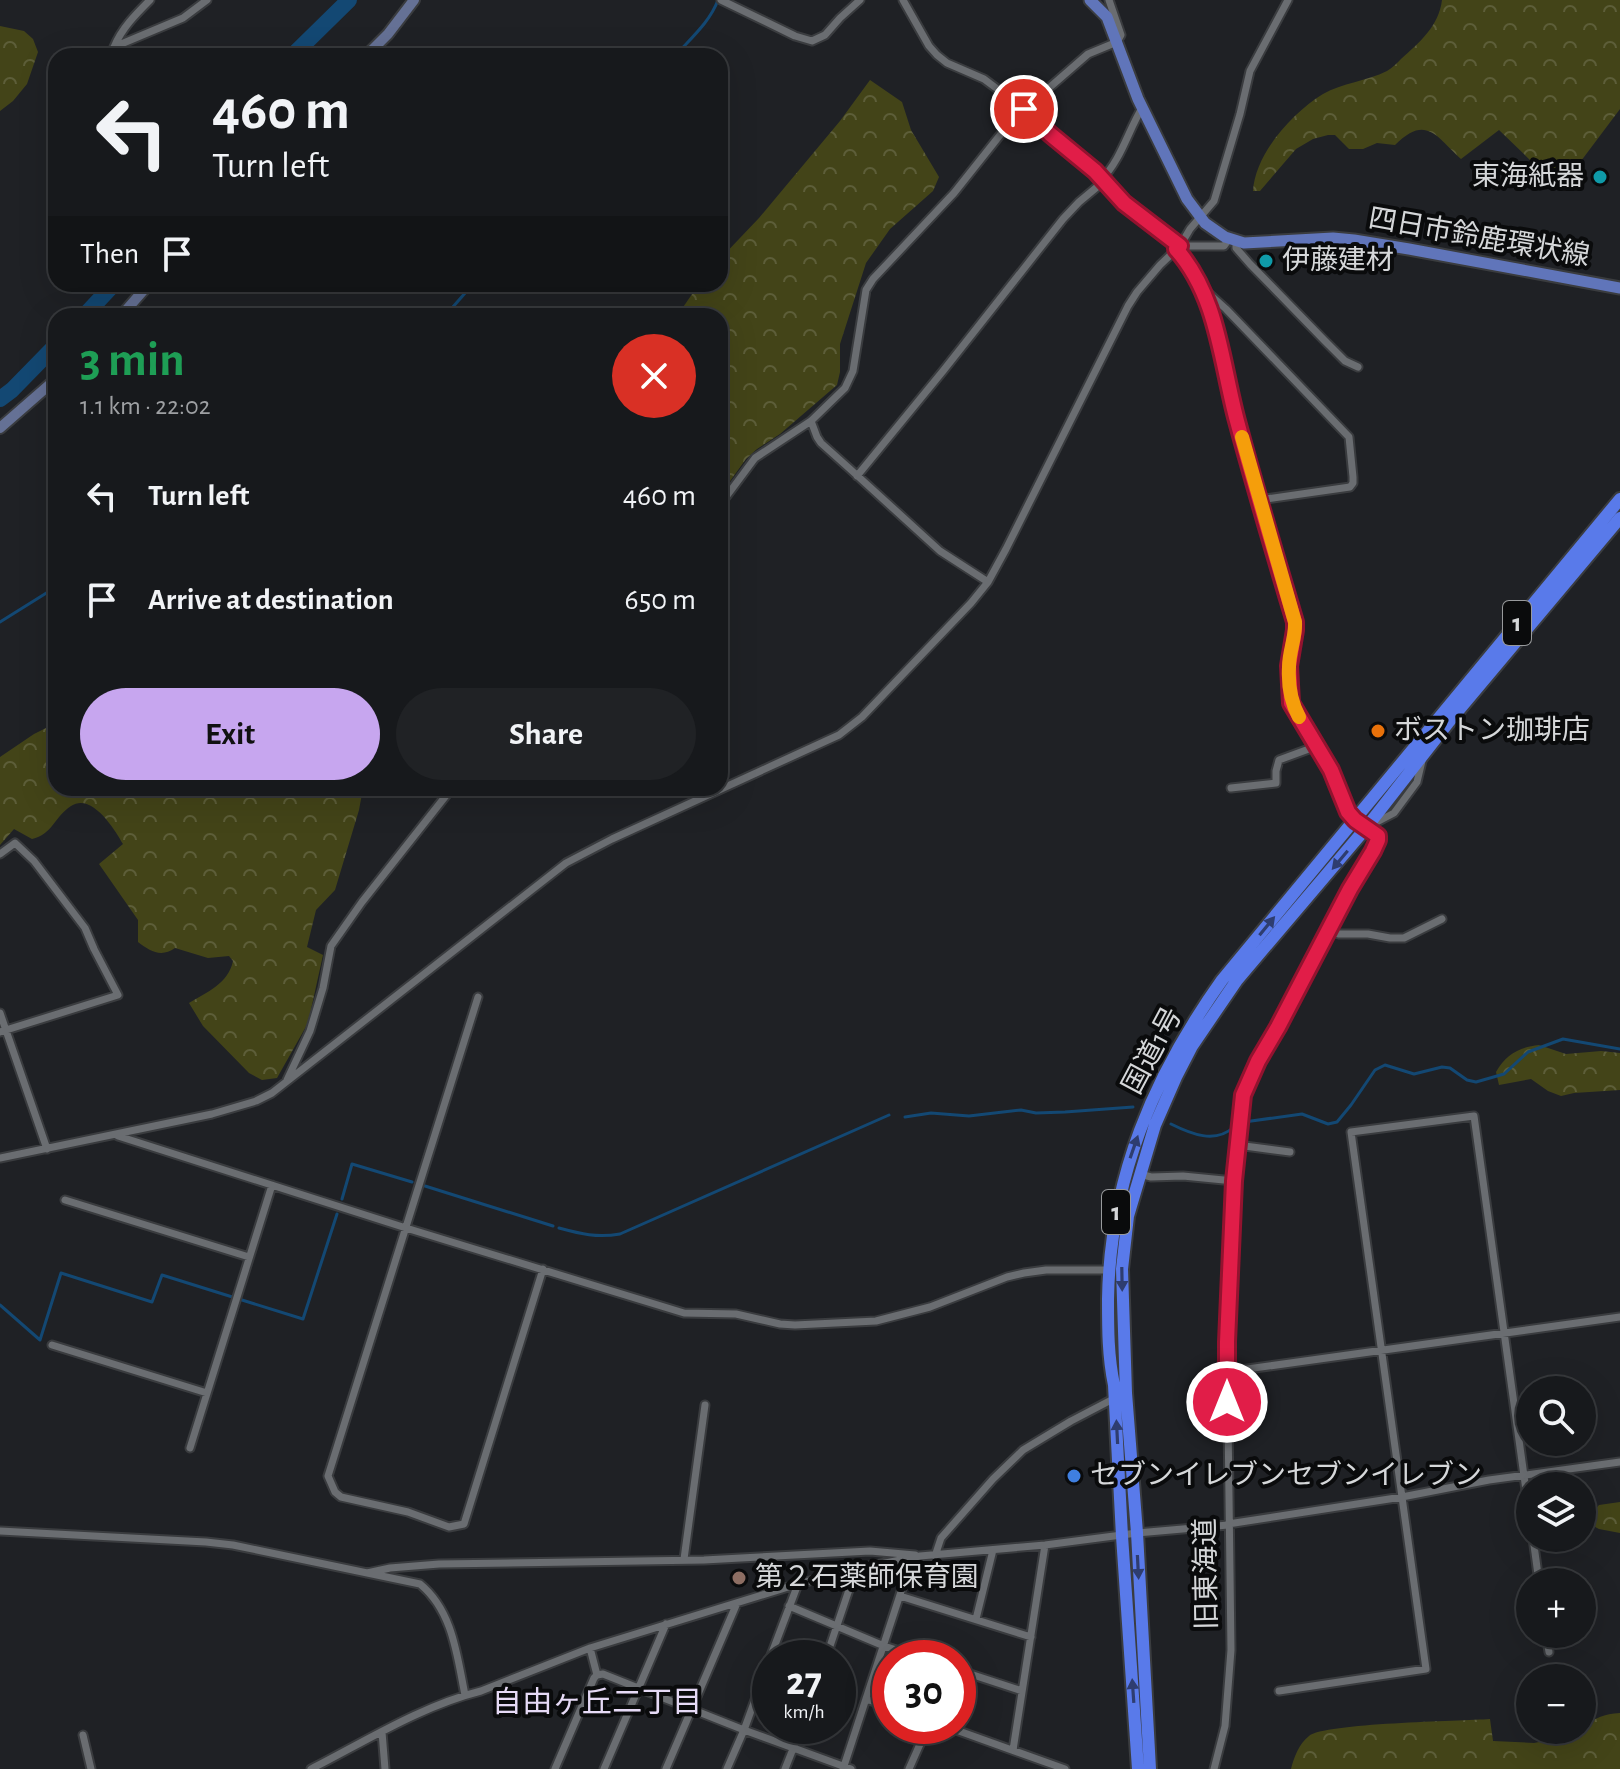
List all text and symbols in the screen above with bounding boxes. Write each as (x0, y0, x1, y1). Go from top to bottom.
pin (990, 75, 1058, 143)
icon: left (80, 80, 184, 184)
text: 460 m (212, 83, 350, 139)
icon: arrive (1002, 87, 1046, 131)
text: Turn left (212, 148, 329, 184)
place label: 東海紙器 (1472, 161, 1584, 191)
marker: 東海紙器 (1591, 168, 1609, 186)
street label: 四日市鈴鹿環状線 (1366, 203, 1592, 271)
icon: arrive (155, 232, 199, 276)
text: Then (80, 239, 139, 269)
place label: 伊藤建材 (1282, 245, 1394, 275)
marker: 伊藤建材 (1257, 252, 1275, 270)
button: close (612, 334, 696, 418)
text: 3 min (80, 337, 185, 385)
text: 1.1 km · 22:02 (80, 393, 211, 419)
icon: left (80, 474, 124, 518)
text: Turn left (148, 481, 249, 511)
text: 460 m (623, 481, 696, 511)
icon: arrive (80, 578, 124, 622)
text: Arrive at destination (148, 585, 394, 615)
text: 650 m (625, 585, 696, 615)
road number: 1 (1503, 601, 1531, 645)
button: Exit (80, 688, 380, 780)
button: Share (396, 688, 696, 780)
place label: ボストン珈琲店 (1394, 715, 1590, 745)
marker: ボストン珈琲店 (1369, 722, 1387, 740)
one-way arrow (1332, 850, 1349, 870)
one-way arrow (1258, 916, 1274, 936)
street label: 国道1号 (1117, 1002, 1187, 1099)
one-way arrow (1128, 1135, 1141, 1159)
road number: 1 (1102, 1190, 1130, 1234)
one-way arrow (1116, 1267, 1129, 1292)
position arrow (1185, 1360, 1269, 1444)
map controls (1516, 1376, 1596, 1744)
button: search (1516, 1376, 1596, 1456)
one-way arrow (1110, 1419, 1123, 1444)
place label: セブンイレブンセブンイレブン (1090, 1460, 1482, 1490)
marker: セブンイレブンセブンイレブン (1065, 1467, 1083, 1485)
button: layers (1516, 1472, 1596, 1552)
street label: 旧東海道 (1190, 1518, 1222, 1630)
one-way arrow (1132, 1555, 1145, 1580)
place label: 第２石薬師保育園 (755, 1562, 979, 1592)
button: + (1516, 1568, 1596, 1648)
marker: 第２石薬師保育園 (730, 1569, 748, 1587)
speed limit sign: 30 (872, 1640, 976, 1744)
text: 27 (786, 1662, 822, 1702)
button: − (1516, 1664, 1596, 1744)
one-way arrow (1126, 1678, 1139, 1703)
district label: 自由ヶ丘二丁目 (492, 1686, 702, 1718)
text: km/h (783, 1702, 825, 1722)

